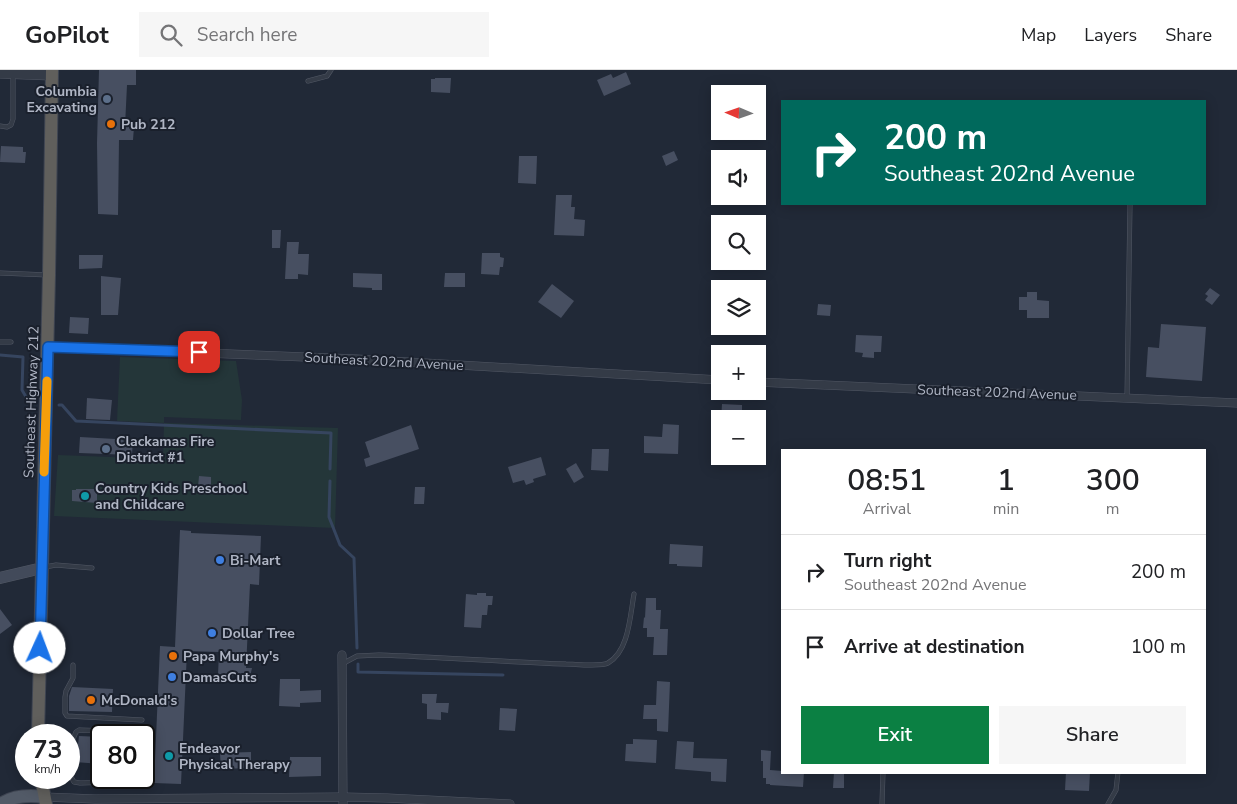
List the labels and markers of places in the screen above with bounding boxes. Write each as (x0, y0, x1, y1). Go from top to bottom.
place label: Columbia Excavating (27, 82, 97, 117)
marker: Columbia Excavating (101, 93, 113, 105)
place label: Pub 212 (121, 115, 176, 134)
marker: Pub 212 (105, 118, 117, 130)
pin (178, 331, 220, 373)
place label: Clackamas Fire District #1 (116, 432, 215, 467)
marker: Clackamas Fire District #1 (100, 443, 112, 455)
place label: Country Kids Preschool and Childcare (95, 479, 247, 514)
marker: Country Kids Preschool and Childcare (79, 490, 91, 502)
place label: Bi-Mart (230, 551, 281, 570)
marker: Bi-Mart (214, 554, 226, 566)
place label: Dollar Tree (222, 624, 295, 643)
marker: Dollar Tree (206, 627, 218, 639)
place label: Papa Murphy's (183, 647, 279, 666)
marker: Papa Murphy's (167, 650, 179, 662)
place label: DamasCuts (182, 668, 257, 687)
marker: DamasCuts (166, 671, 178, 683)
place label: McDonald's (101, 691, 178, 710)
marker: McDonald's (85, 694, 97, 706)
place label: Endeavor Physical Therapy (179, 739, 290, 774)
marker: Endeavor Physical Therapy (163, 750, 175, 762)

